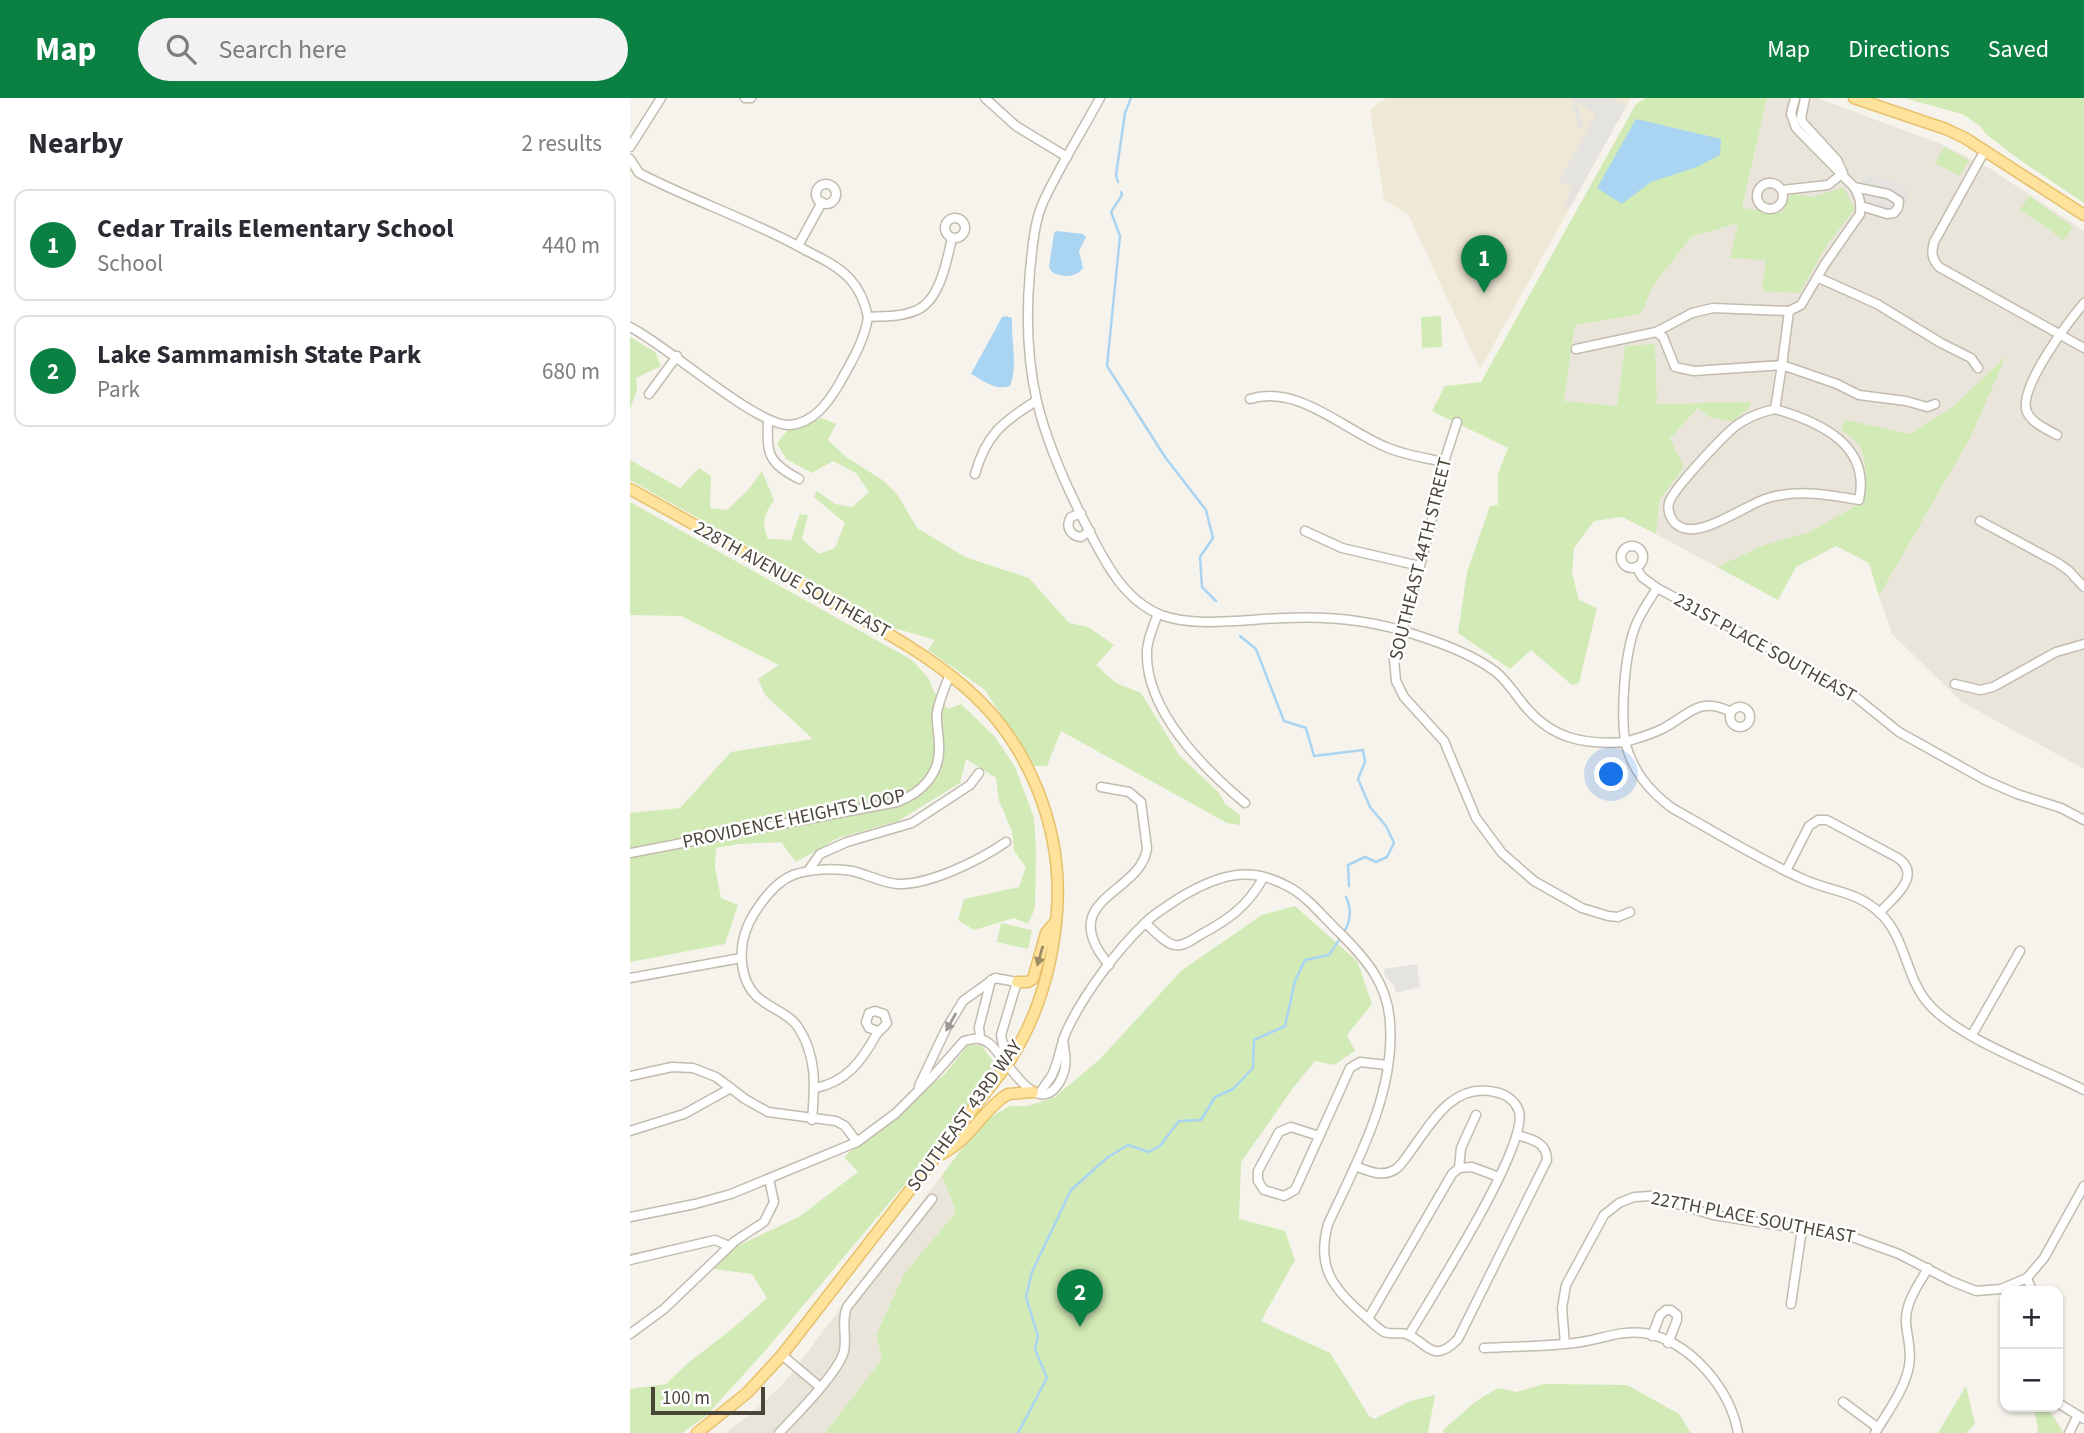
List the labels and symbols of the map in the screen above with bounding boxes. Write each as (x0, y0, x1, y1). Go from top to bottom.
pin: 1 (1461, 235, 1507, 293)
street label: SOUTHEAST 44TH STREET (1383, 455, 1459, 663)
street label: 228TH AVENUE SOUTHEAST (689, 515, 895, 645)
street label: 231ST PLACE SOUTHEAST (1669, 587, 1861, 709)
your location (1594, 757, 1628, 791)
street label: PROVIDENCE HEIGHTS LOOP (680, 782, 908, 856)
one-way arrow (1034, 946, 1044, 967)
one-way arrow (945, 1012, 957, 1031)
street label: SOUTHEAST 43RD WAY (901, 1034, 1030, 1197)
street label: 227TH PLACE SOUTHEAST (1649, 1185, 1857, 1251)
pin: 2 (1057, 1269, 1103, 1327)
scale bar (651, 1384, 765, 1416)

